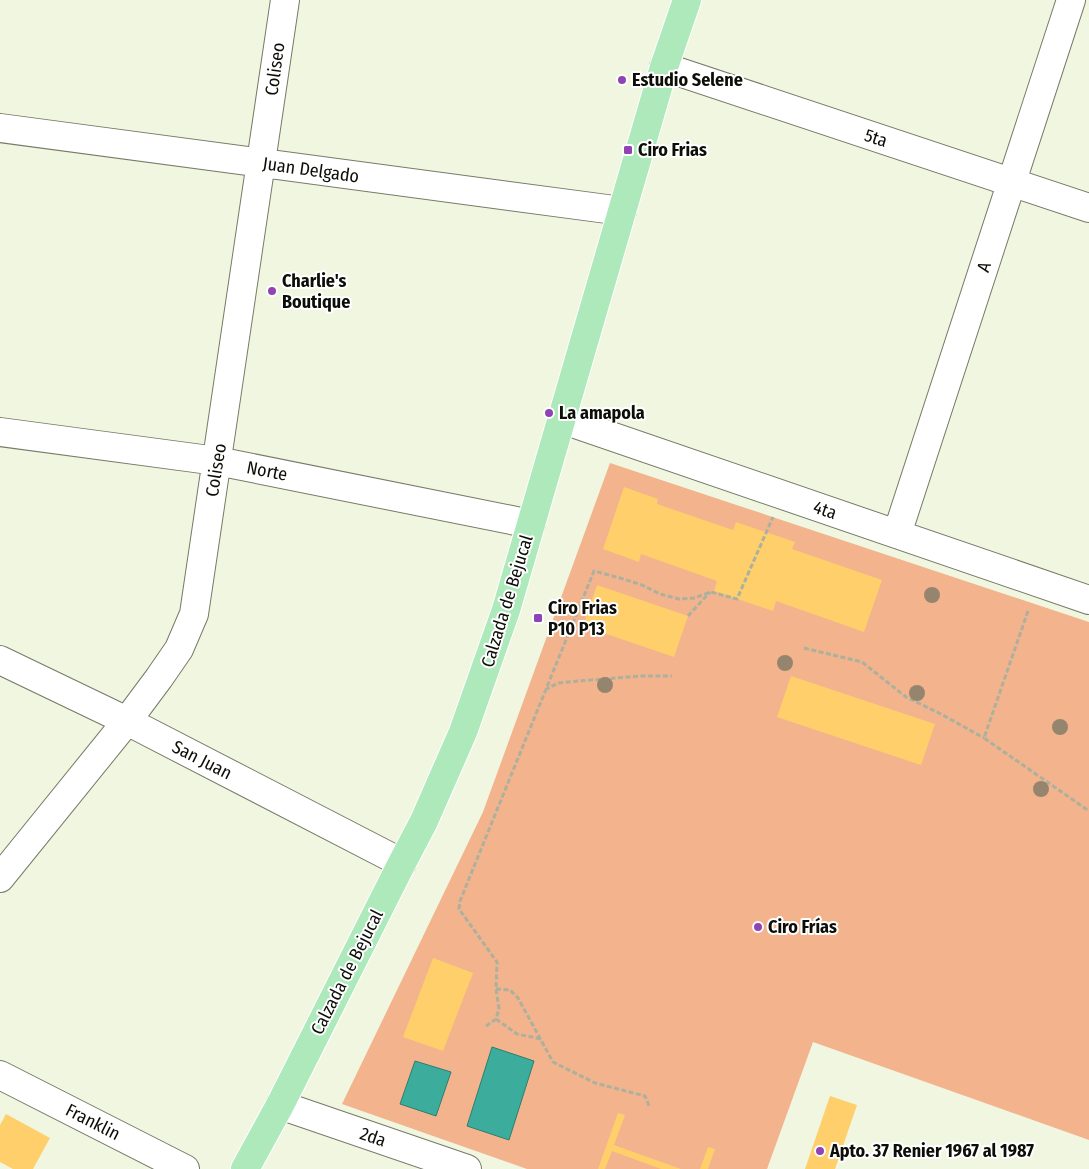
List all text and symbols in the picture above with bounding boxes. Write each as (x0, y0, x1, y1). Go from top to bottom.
street label: Coliseo (260, 41, 290, 97)
place label: Estudio Selene (632, 69, 743, 91)
marker: Estudio Selene (616, 74, 628, 86)
street label: 5ta (862, 124, 890, 152)
place label: Ciro Frias (638, 139, 707, 161)
marker: Ciro Frias (622, 144, 634, 156)
street label: Juan Delgado (261, 152, 361, 188)
street label: A (972, 259, 996, 275)
place label: Charlie's Boutique (282, 270, 350, 313)
marker: Charlie's Boutique (266, 285, 278, 297)
place label: La amapola (559, 402, 645, 424)
marker: La amapola (543, 407, 555, 419)
street label: Coliseo (201, 442, 231, 498)
street label: Norte (245, 456, 289, 486)
street label: 4ta (810, 496, 840, 524)
street label: Calzada de Bejucal (476, 532, 538, 670)
place label: Ciro Frias P10 P13 (548, 597, 617, 640)
marker: Ciro Frias P10 P13 (532, 612, 544, 624)
street label: San Juan (168, 736, 236, 784)
street label: Calzada de Bejucal (306, 906, 388, 1038)
place label: Ciro Frías (768, 916, 837, 938)
marker: Ciro Frías (752, 921, 764, 933)
street label: Franklin (62, 1099, 124, 1145)
street label: 2da (357, 1122, 389, 1152)
place label: Apto. 37 Renier 1967 al 1987 (829, 1140, 1034, 1162)
marker: Apto. 37 Renier 1967 al 1987 (814, 1145, 826, 1157)

